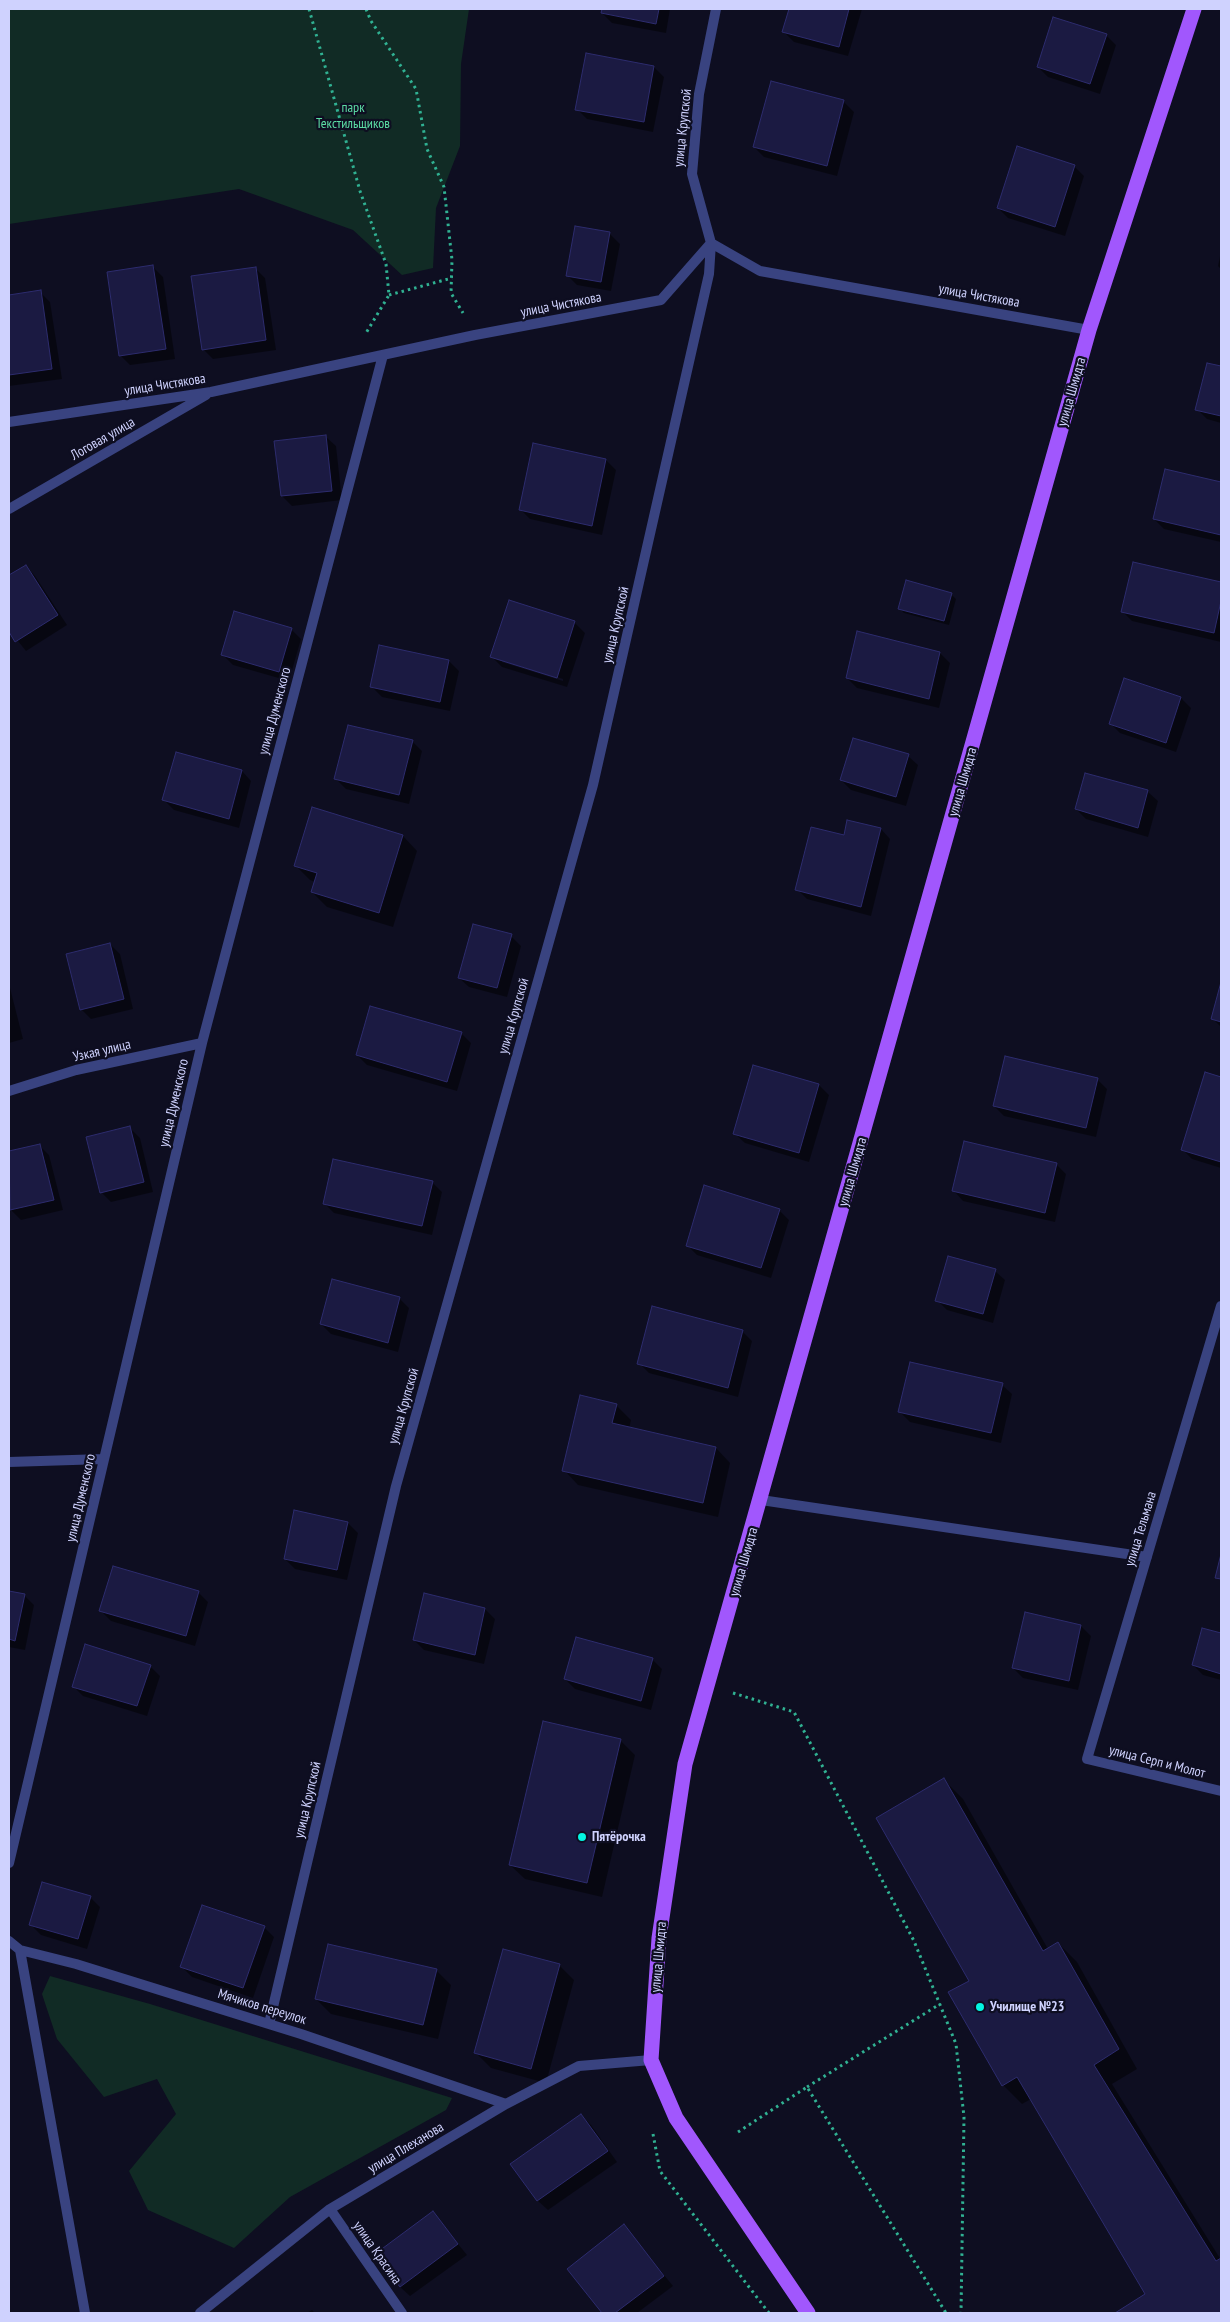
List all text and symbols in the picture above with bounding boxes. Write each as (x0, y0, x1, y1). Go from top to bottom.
street label: улица Крупской (671, 88, 695, 168)
park label: парк Текстильщиков (316, 100, 390, 132)
street label: улица Чистякова (937, 281, 1021, 311)
street label: улица Чистякова (519, 289, 603, 321)
street label: улица Шмидта (1054, 355, 1090, 429)
street label: улица Чистякова (123, 370, 207, 400)
street label: Логовая улица (68, 414, 138, 464)
street label: улица Крупской (599, 585, 633, 665)
street label: улица Думенского (255, 665, 295, 757)
street label: улица Шмидта (945, 745, 981, 819)
street label: улица Крупской (495, 976, 533, 1056)
street label: Узкая улица (71, 1036, 133, 1066)
street label: улица Думенского (156, 1057, 192, 1149)
street label: улица Шмидта (835, 1135, 871, 1209)
street label: улица Крупской (385, 1366, 423, 1446)
street label: улица Думенского (63, 1452, 99, 1544)
street label: улица Тельмана (1122, 1489, 1160, 1569)
street label: улица Шмидта (726, 1525, 762, 1599)
street label: улица Серп и Молот (1107, 1742, 1207, 1782)
street label: улица Крупской (291, 1760, 325, 1840)
place label: Пятёрочка (592, 1829, 646, 1845)
marker: Пятёрочка (576, 1831, 588, 1843)
street label: улица Шмидта (648, 1921, 670, 1993)
street label: Мячиков переулок (216, 1986, 308, 2028)
place label: Училище №23 (990, 1999, 1064, 2015)
marker: Училище №23 (974, 2001, 986, 2013)
street label: улица Плеханова (365, 2119, 447, 2177)
street label: улица Красина (349, 2218, 405, 2288)

